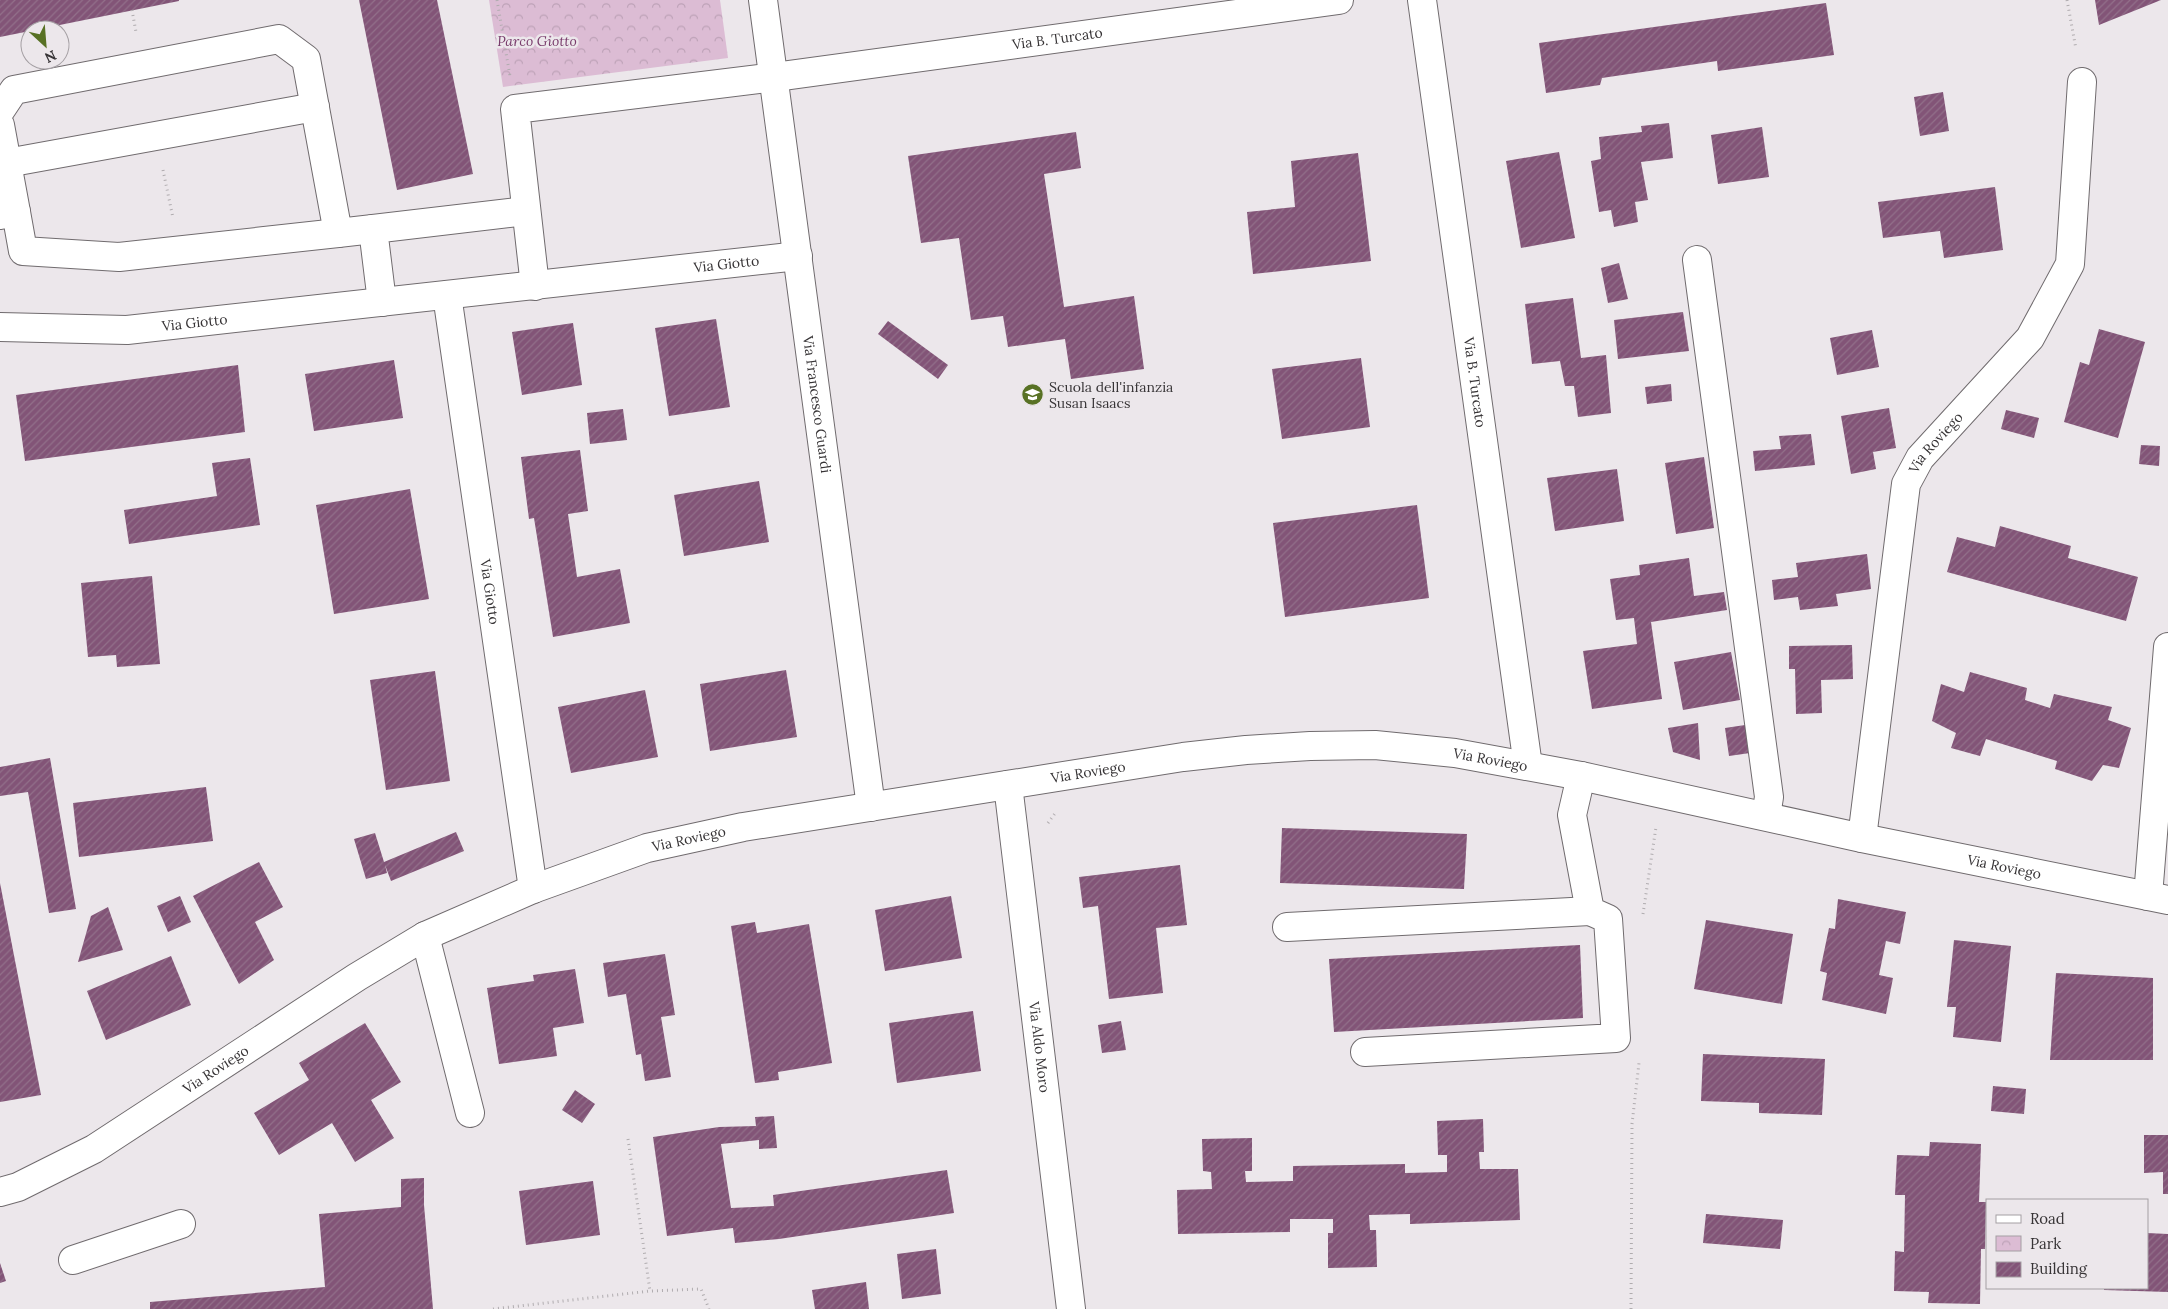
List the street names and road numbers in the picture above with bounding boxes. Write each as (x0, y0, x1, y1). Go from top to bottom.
street label: Via B. Turcato (1010, 23, 1104, 54)
street label: Via Giotto (692, 251, 760, 277)
street label: Via Giotto (160, 310, 228, 335)
street label: Via Francesco Guardi (799, 334, 835, 474)
street label: Via B. Turcato (1460, 335, 1490, 429)
street label: Via Roviego (1904, 408, 1967, 477)
street label: Via Giotto (476, 557, 504, 626)
street label: Via Roviego (1451, 744, 1529, 775)
street label: Via Roviego (1049, 757, 1127, 787)
street label: Via Roviego (649, 822, 727, 856)
street label: Via Roviego (1965, 850, 2043, 883)
street label: Via Aldo Moro (1025, 999, 1054, 1094)
street label: Via Roviego (178, 1041, 252, 1098)

